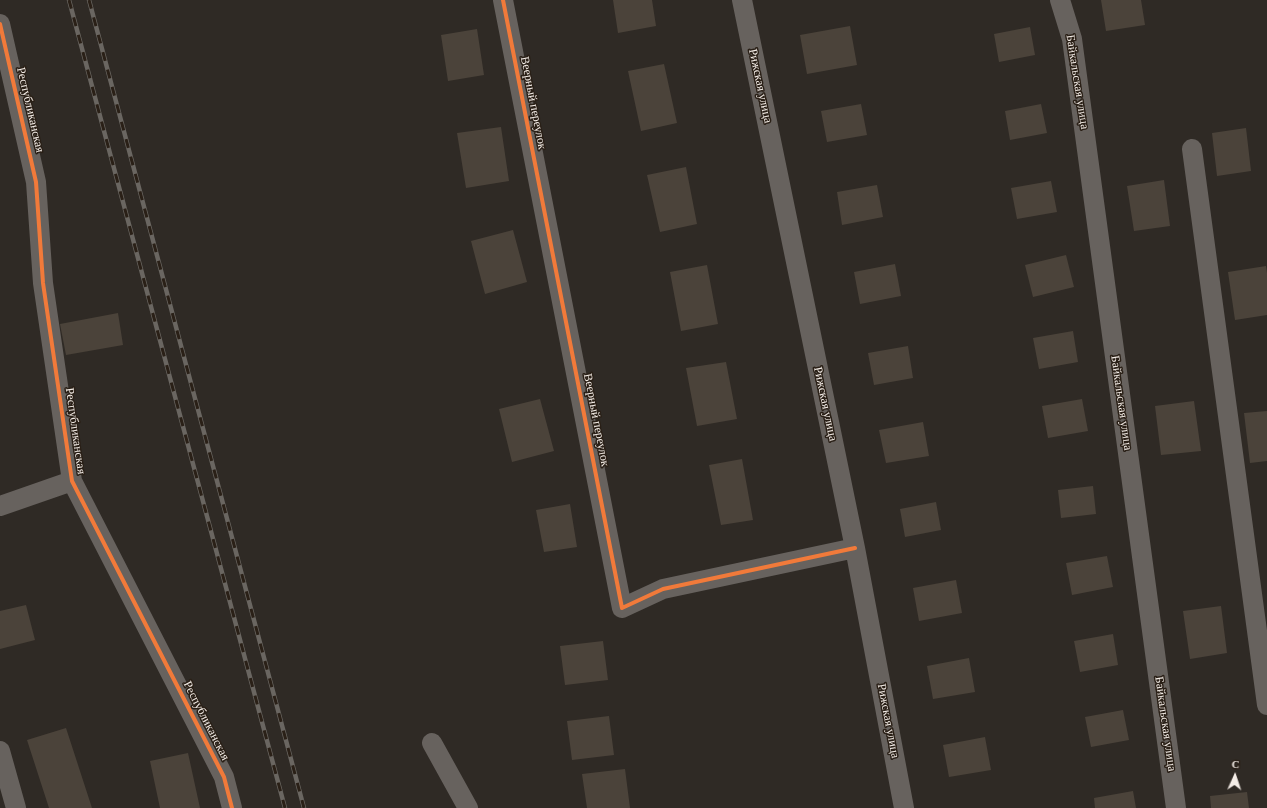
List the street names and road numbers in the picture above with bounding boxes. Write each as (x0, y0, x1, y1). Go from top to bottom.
street label: Байкальская улица (1062, 34, 1092, 130)
street label: Рижская улица (745, 48, 775, 124)
street label: Веерный переулок (517, 55, 549, 151)
street label: Республиканская (13, 66, 47, 154)
street label: Байкальская улица (1107, 355, 1135, 451)
street label: Рижская улица (810, 366, 840, 442)
street label: Веерный переулок (580, 372, 612, 468)
street label: Республиканская (62, 387, 88, 475)
street label: Байкальская улица (1151, 676, 1179, 772)
street label: Республиканская (180, 679, 232, 763)
street label: Рижская улица (874, 683, 902, 759)

